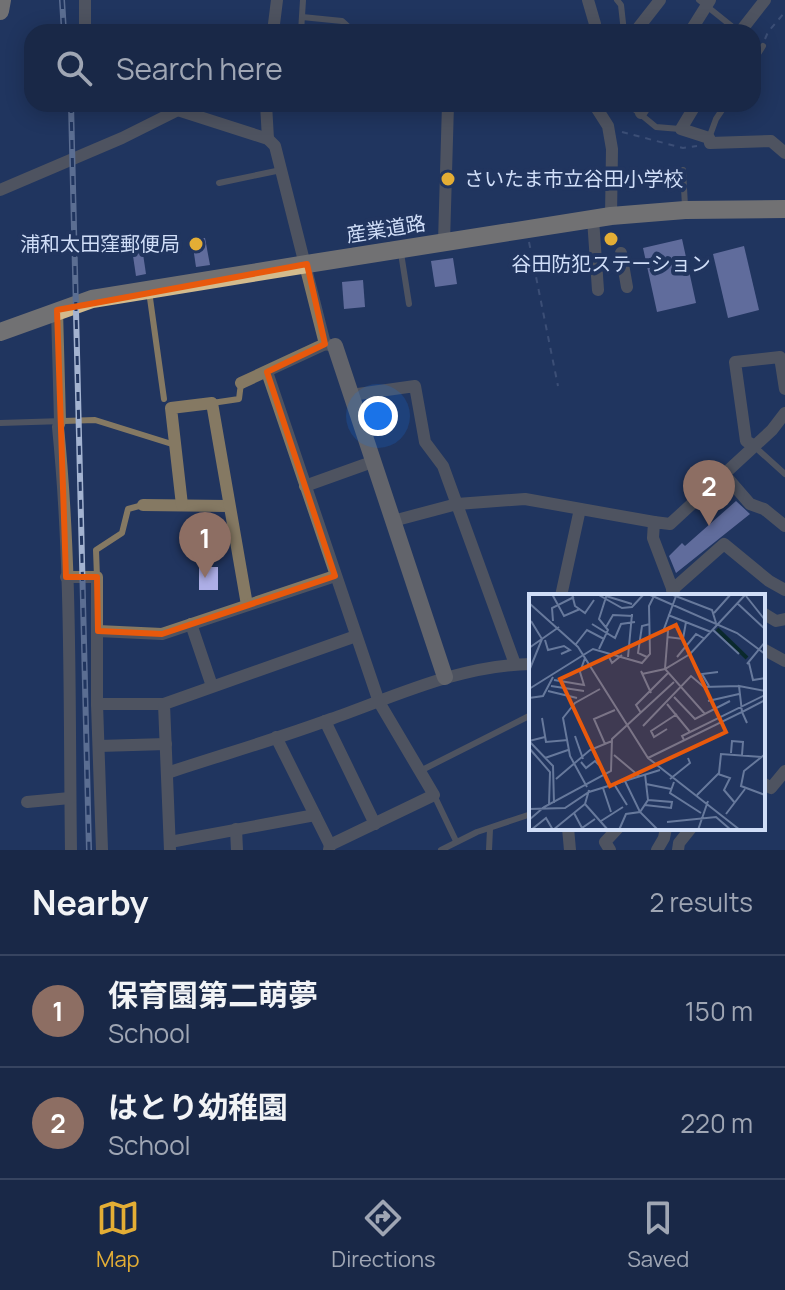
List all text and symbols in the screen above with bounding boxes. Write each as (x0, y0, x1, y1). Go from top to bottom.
search box (24, 24, 761, 112)
icon: search (52, 46, 96, 90)
text: Search here (116, 48, 283, 89)
place label: さいたま市立谷田小学校 (464, 165, 683, 192)
marker: さいたま市立谷田小学校 (439, 170, 457, 188)
street label: 産業道路 (344, 209, 428, 248)
place label: 浦和太田窪郵便局 (20, 230, 180, 257)
marker: 谷田防犯ステーション (602, 230, 620, 248)
marker: 浦和太田窪郵便局 (187, 235, 205, 253)
place label: 谷田防犯ステーション (511, 250, 711, 277)
your location (358, 396, 398, 436)
pin: 2 (683, 460, 735, 526)
pin: 1 (179, 512, 231, 578)
inset map (529, 594, 765, 830)
text: Nearby (32, 879, 148, 925)
text: 2 results (649, 884, 753, 920)
text: 保育園第二萌夢 (108, 974, 318, 1015)
text: 1 (52, 993, 64, 1029)
text: 150 m (685, 993, 753, 1029)
text: School (108, 1015, 191, 1051)
text: はとり幼稚園 (108, 1086, 288, 1127)
text: 2 (50, 1105, 66, 1141)
text: 220 m (680, 1105, 753, 1141)
text: School (108, 1127, 191, 1163)
tab: Map (96, 1196, 140, 1274)
tab: Directions (331, 1196, 436, 1274)
tab: Saved (627, 1196, 689, 1274)

